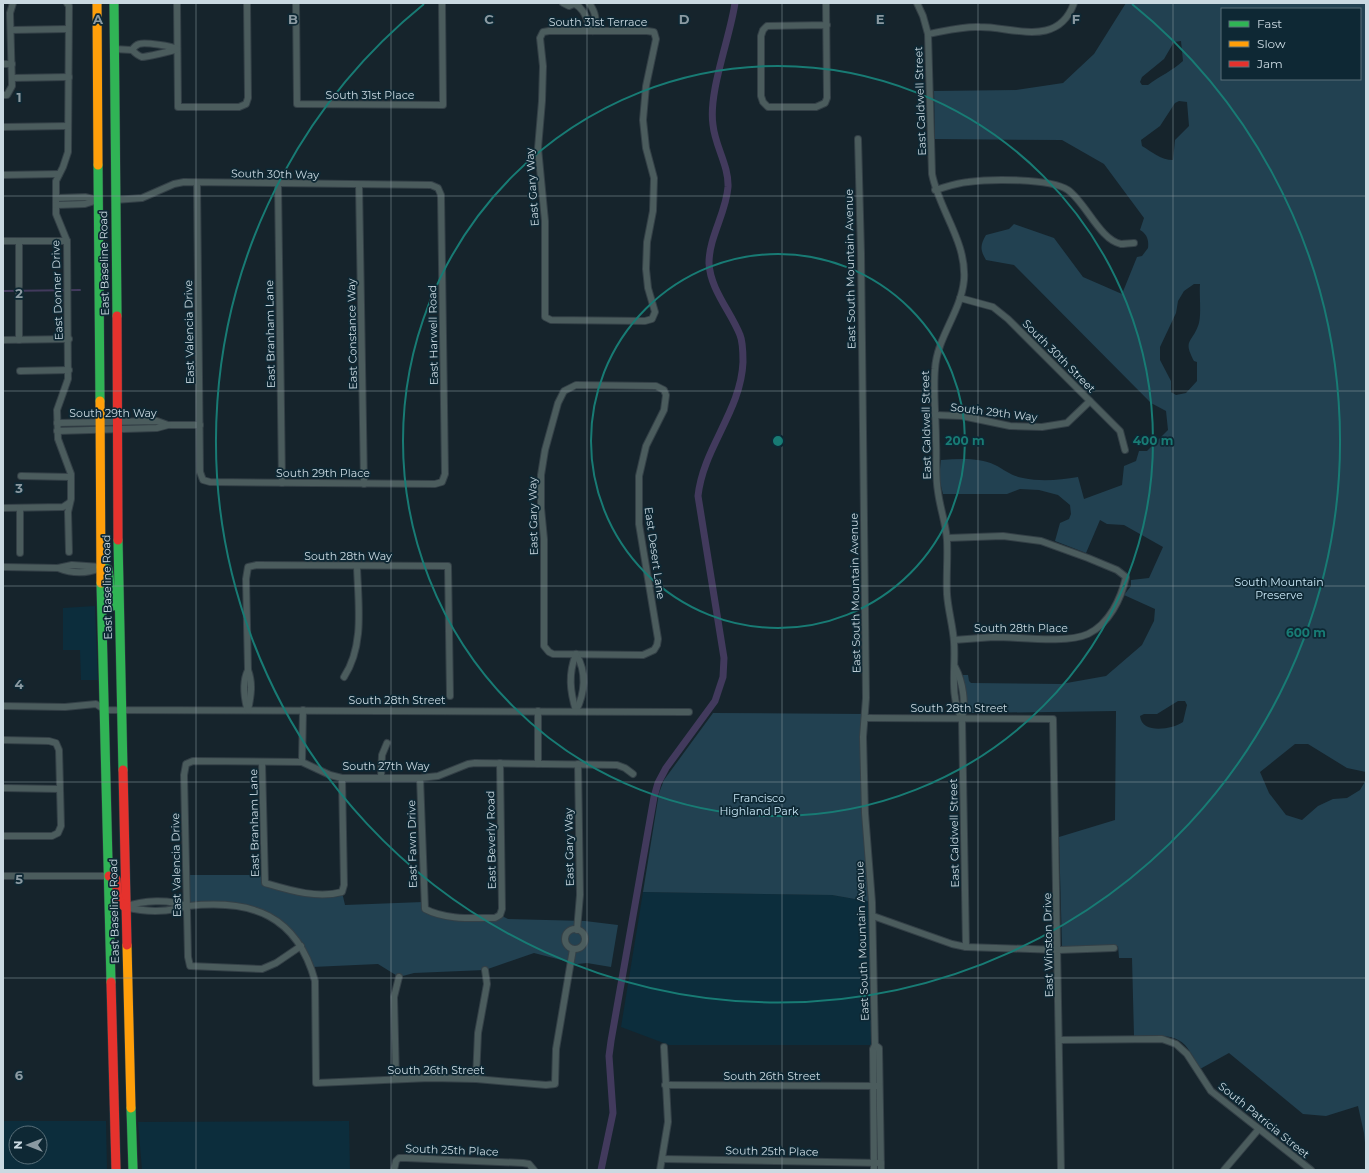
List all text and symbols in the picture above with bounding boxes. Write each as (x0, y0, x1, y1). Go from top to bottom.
legend (1221, 8, 1361, 80)
text: A (92, 11, 104, 27)
text: B (288, 11, 298, 27)
text: C (484, 11, 494, 27)
text: D (679, 11, 690, 27)
text: E (876, 11, 885, 27)
text: F (1072, 11, 1080, 27)
street label: South 31st Terrace (549, 15, 648, 29)
text: Fast (1257, 16, 1282, 31)
text: Slow (1257, 36, 1286, 51)
street label: East Caldwell Street (911, 46, 929, 156)
text: Jam (1256, 56, 1283, 71)
street label: South 31st Place (326, 88, 415, 102)
text: 1 (16, 89, 22, 105)
street label: East Gary Way (522, 147, 542, 227)
street label: South 30th Way (231, 166, 319, 182)
street label: East South Mountain Avenue (842, 189, 858, 349)
street label: East Baseline Road (96, 210, 112, 316)
street label: East Donner Drive (48, 239, 66, 340)
street label: East Constance Way (344, 278, 360, 390)
street label: East Valencia Drive (181, 279, 197, 384)
street label: East Branham Lane (262, 279, 278, 388)
text: 2 (15, 285, 23, 301)
street label: East Harwell Road (425, 285, 441, 385)
street label: South 30th Street (1020, 317, 1099, 396)
street label: East Caldwell Street (918, 370, 934, 480)
street label: South 29th Way (950, 400, 1038, 424)
street label: South 29th Way (69, 406, 157, 420)
text: 200 m (945, 433, 985, 448)
text: 400 m (1133, 433, 1173, 448)
centre of rings (771, 434, 785, 448)
street label: South 29th Place (276, 466, 370, 480)
street label: East Gary Way (525, 477, 541, 555)
text: 3 (14, 480, 23, 496)
street label: East Desert Lane (642, 506, 668, 600)
street label: East South Mountain Avenue (847, 513, 863, 673)
street label: East Baseline Road (99, 534, 115, 640)
street label: South 28th Way (304, 549, 392, 563)
park label: South Mountain Preserve (1234, 575, 1324, 602)
street label: South 28th Place (974, 621, 1068, 635)
text: 600 m (1286, 625, 1326, 640)
text: 4 (15, 676, 24, 692)
street label: South 28th Street (348, 693, 446, 707)
street label: South 28th Street (910, 701, 1008, 715)
street label: South 27th Way (342, 759, 430, 773)
street label: East Branham Lane (246, 768, 262, 877)
street label: East Caldwell Street (946, 778, 962, 888)
street label: East Beverly Road (483, 791, 499, 889)
park label: Francisco Highland Park (719, 791, 799, 818)
street label: East Fawn Drive (404, 799, 420, 888)
street label: East Gary Way (561, 808, 577, 886)
street label: East Valencia Drive (168, 812, 184, 917)
street label: East Baseline Road (106, 858, 122, 964)
street label: East South Mountain Avenue (852, 860, 872, 1021)
text: 5 (15, 871, 23, 887)
street label: East Winston Drive (1040, 892, 1056, 997)
street label: South 26th Street (388, 1063, 485, 1077)
text: 6 (15, 1067, 24, 1083)
street label: South 26th Street (724, 1069, 821, 1083)
street label: South Patricia Street (1215, 1079, 1313, 1161)
north arrow (8, 1125, 48, 1165)
text: N (11, 1141, 25, 1149)
street label: South 25th Place (405, 1141, 499, 1159)
street label: South 25th Place (725, 1143, 819, 1159)

